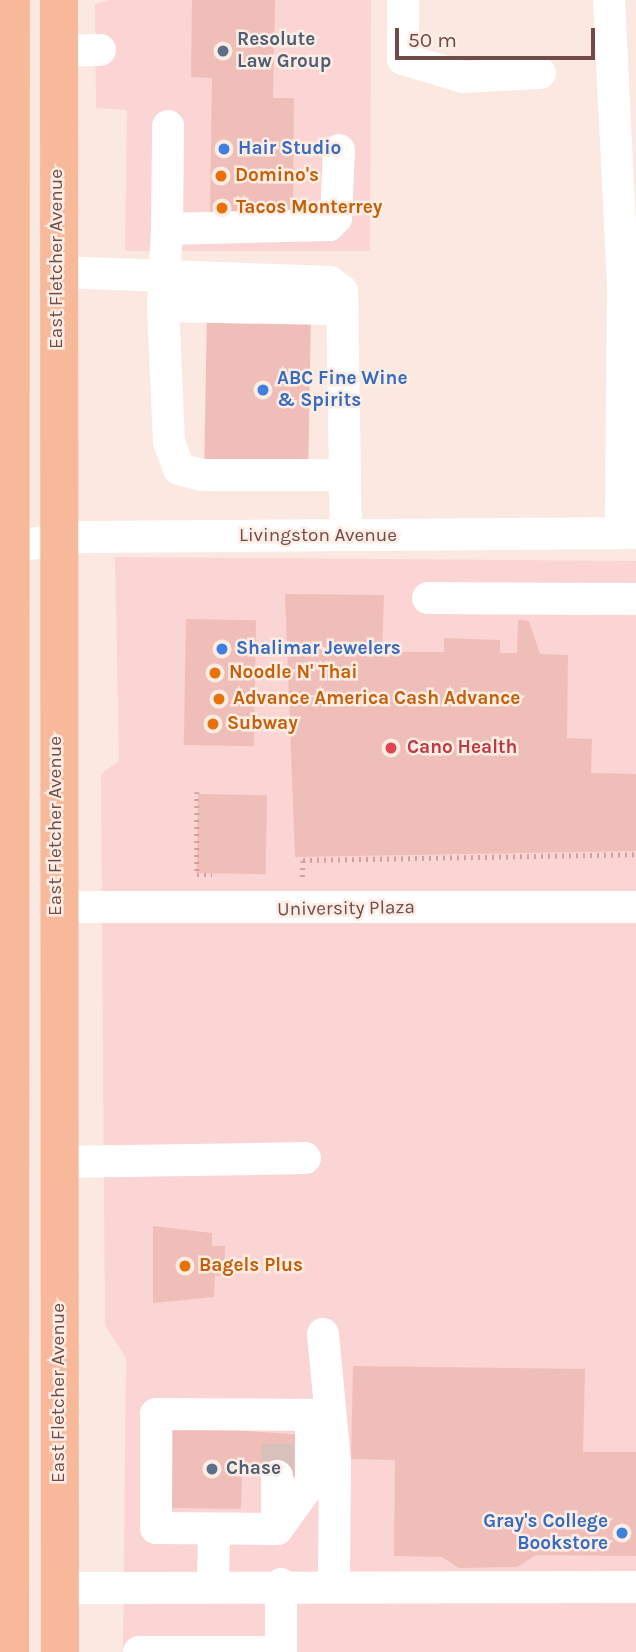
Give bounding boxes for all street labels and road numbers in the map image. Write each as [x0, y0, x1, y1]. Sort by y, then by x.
street label: East Fletcher Avenue [46, 169, 68, 349]
street label: Livingston Avenue [239, 525, 397, 547]
street label: East Fletcher Avenue [45, 736, 67, 916]
street label: University Plaza [277, 896, 415, 922]
street label: East Fletcher Avenue [48, 1303, 70, 1483]

